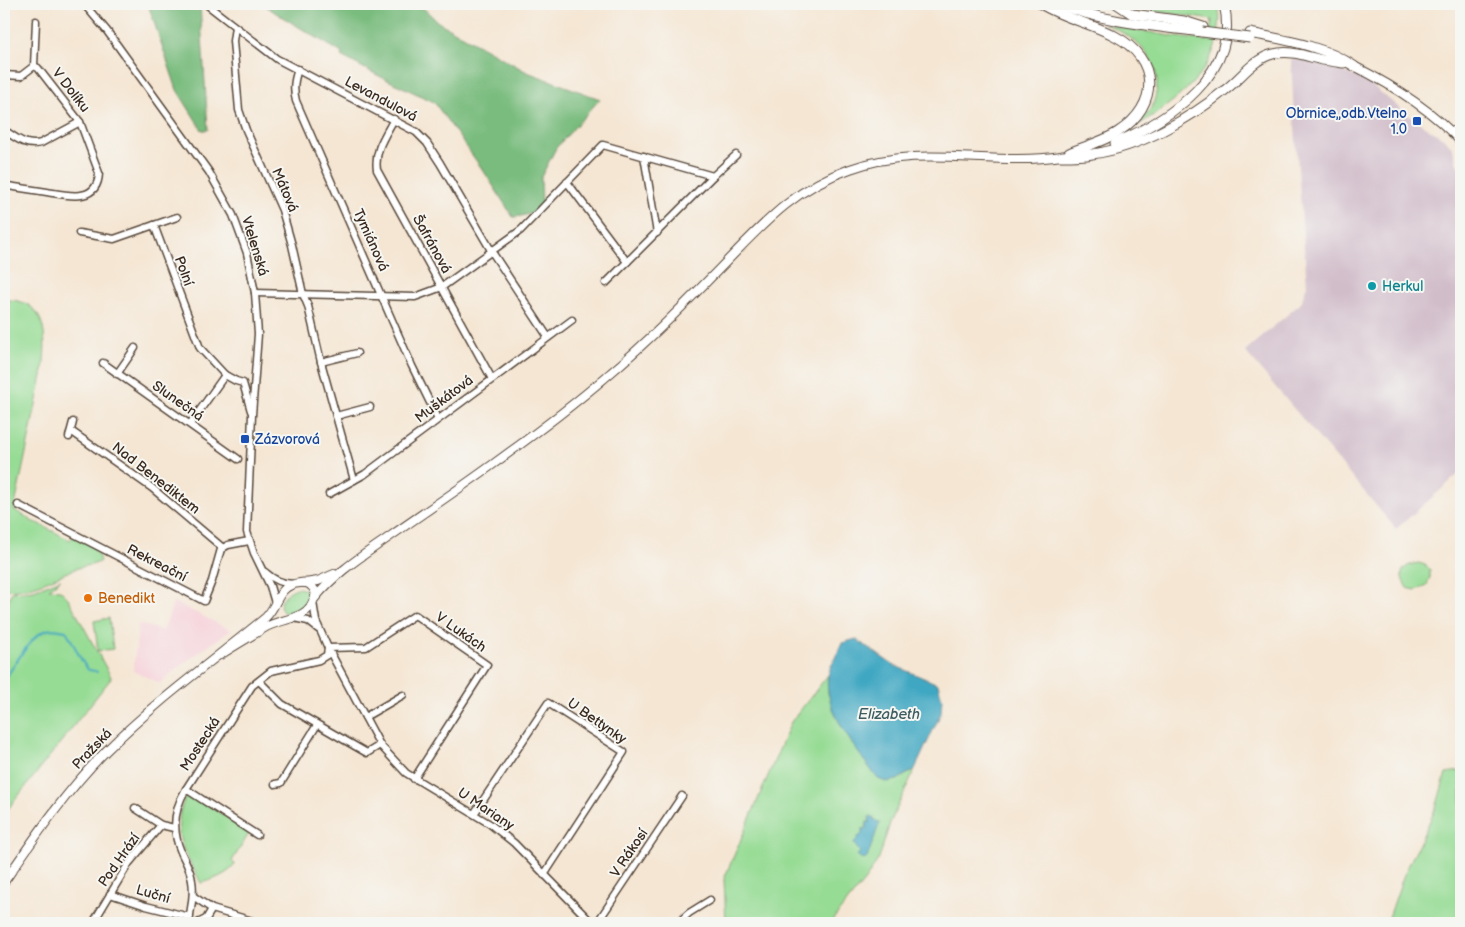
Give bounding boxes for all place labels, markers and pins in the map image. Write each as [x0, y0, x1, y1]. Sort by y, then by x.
place label: Obrnice,,odb.Vtelno 1.0 [1286, 105, 1407, 138]
marker: Obrnice,,odb.Vtelno 1.0 [1411, 115, 1423, 127]
place label: Herkul [1382, 278, 1423, 295]
marker: Herkul [1366, 280, 1378, 292]
place label: Zázvorová [254, 431, 320, 448]
marker: Zázvorová [239, 433, 251, 445]
place label: Benedikt [98, 590, 156, 607]
marker: Benedikt [82, 592, 94, 604]

